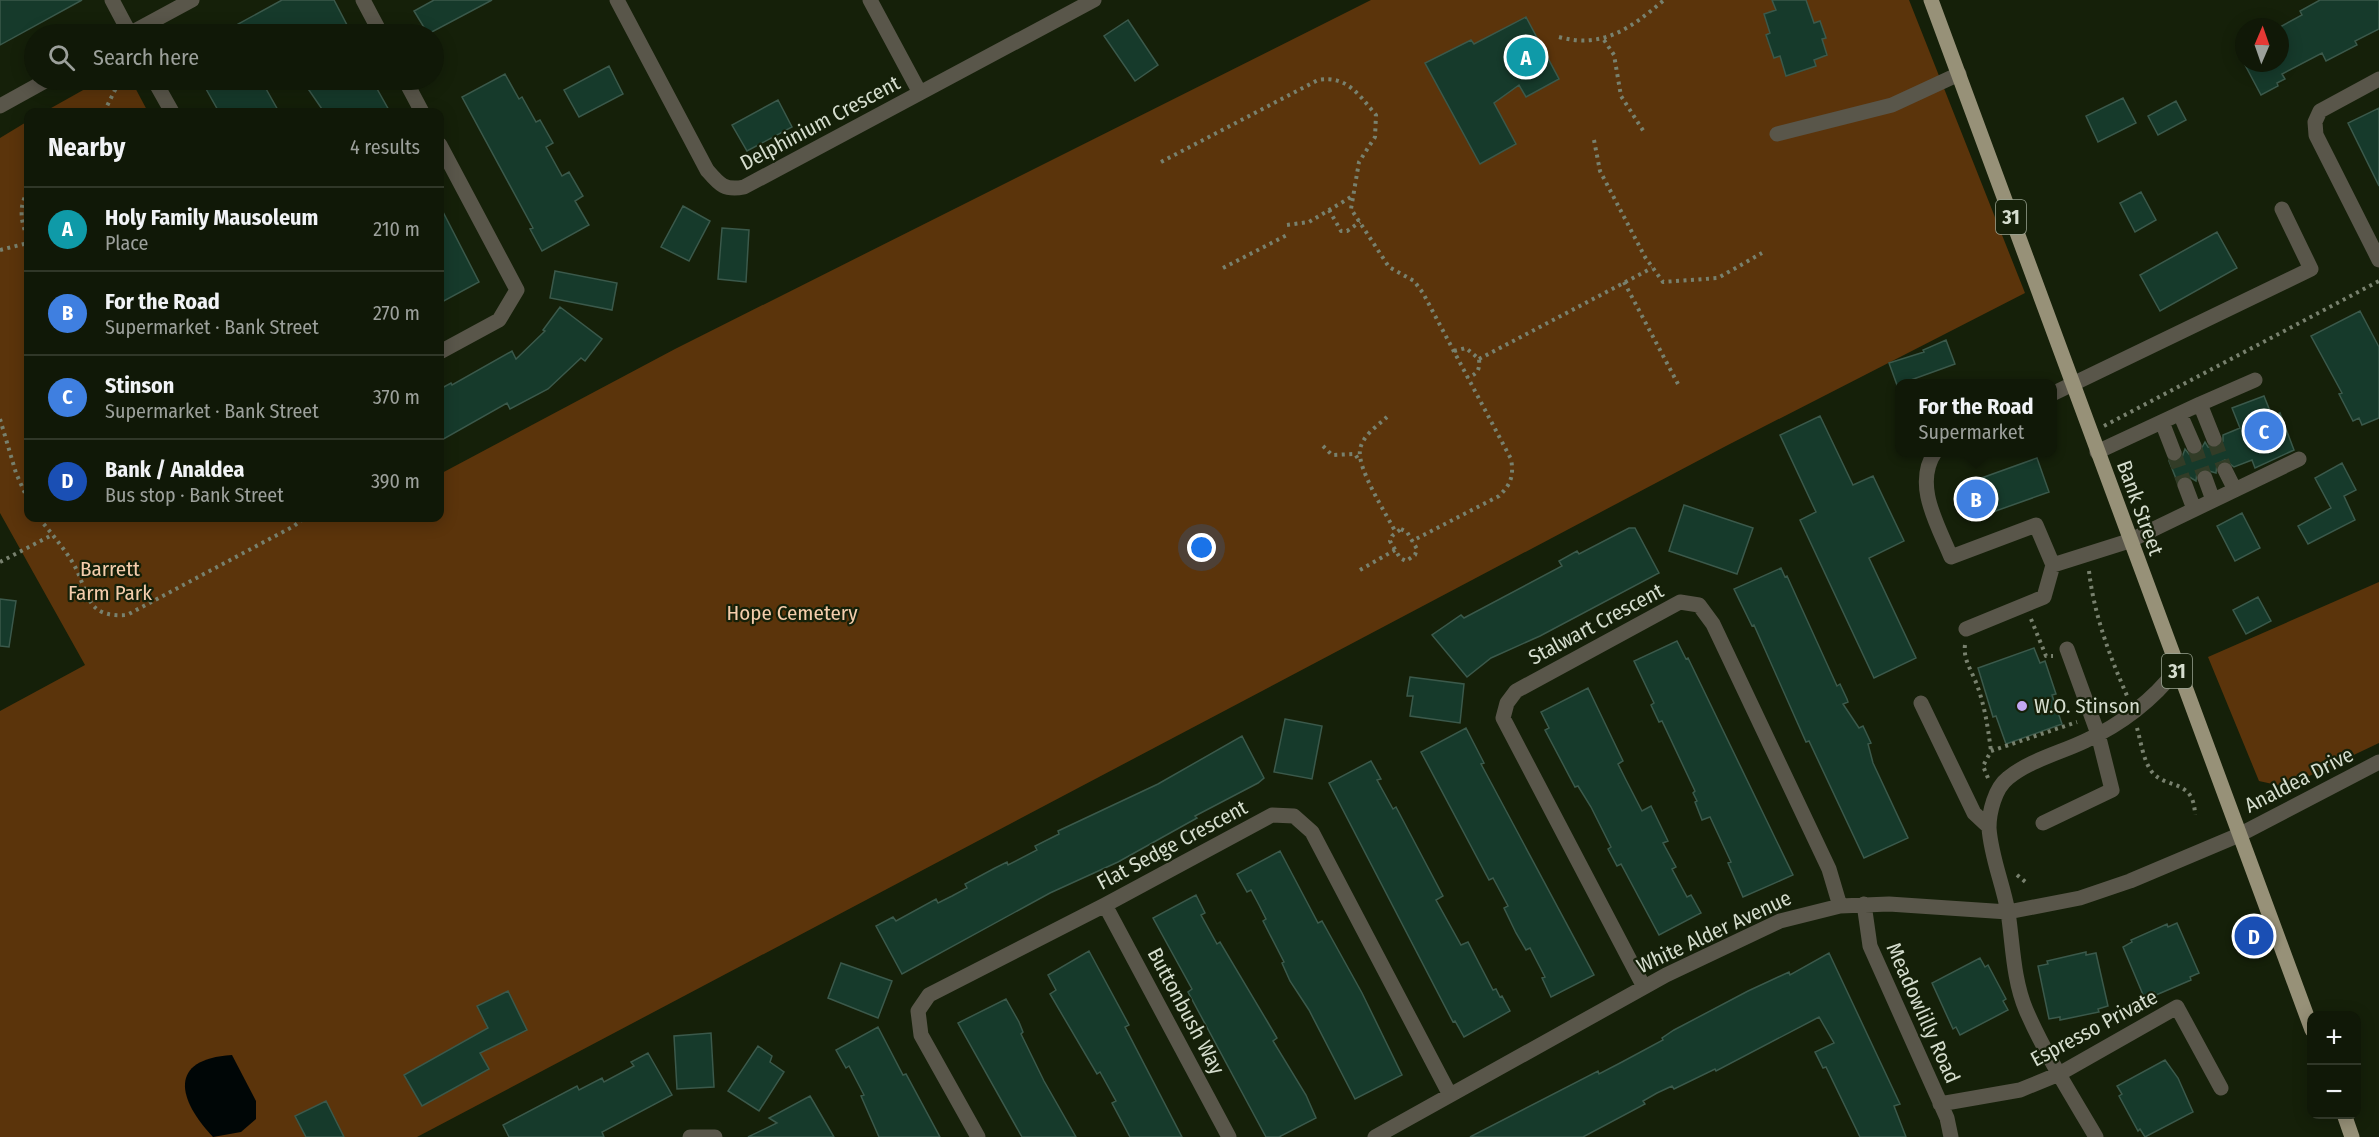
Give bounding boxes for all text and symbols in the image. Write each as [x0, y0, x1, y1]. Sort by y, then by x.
north arrow [2235, 18, 2289, 72]
search box [24, 24, 444, 90]
pin: A [1506, 34, 1546, 80]
icon: search [45, 41, 78, 74]
text: Search here [93, 44, 199, 71]
street label: Delphinium Crescent [736, 70, 905, 176]
text: Nearby [48, 132, 125, 163]
text: 4 results [350, 135, 420, 159]
road number: 31 [1996, 200, 2026, 234]
text: Holy Family Mausoleum [105, 204, 318, 231]
text: A [62, 217, 73, 241]
text: 210 m [373, 217, 420, 241]
text: Place [105, 231, 148, 255]
text: For the Road [105, 288, 220, 315]
text: B [62, 301, 73, 325]
text: 270 m [373, 301, 420, 325]
text: Supermarket · Bank Street [105, 315, 319, 339]
text: Stinson [105, 372, 174, 399]
popup [1895, 379, 2057, 457]
text: C [62, 385, 73, 409]
text: 370 m [373, 385, 420, 409]
text: For the Road [1919, 393, 2033, 420]
text: Supermarket · Bank Street [105, 399, 319, 423]
pin: C [2244, 408, 2284, 454]
text: Supermarket [1919, 420, 2024, 444]
text: Bank / Analdea [105, 456, 244, 483]
street label: Bank Street [2111, 457, 2169, 559]
text: D [62, 469, 73, 493]
text: 390 m [371, 469, 420, 493]
pin: B [1956, 476, 1996, 522]
text: Bus stop · Bank Street [105, 483, 284, 507]
your location [1187, 533, 1216, 562]
park label: Barrett Farm Park [68, 556, 152, 606]
street label: Stalwart Crescent [1524, 577, 1668, 670]
park label: Hope Cemetery [726, 600, 858, 626]
road number: 31 [2162, 654, 2192, 688]
place label: W.O. Stinson [2034, 693, 2140, 719]
marker: W.O. Stinson [2015, 699, 2029, 713]
street label: Analdea Drive [2240, 741, 2358, 819]
street label: Flat Sedge Crescent [1092, 794, 1252, 896]
street label: White Alder Avenue [1633, 885, 1795, 979]
pin: D [2234, 914, 2274, 958]
street label: Meadowlilly Road [1880, 939, 1966, 1087]
street label: Buttonbush Way [1142, 943, 1231, 1079]
street label: Espresso Private [2026, 984, 2162, 1072]
map controls [2307, 1011, 2361, 1119]
button: + [2307, 1011, 2361, 1065]
button: − [2307, 1065, 2361, 1119]

